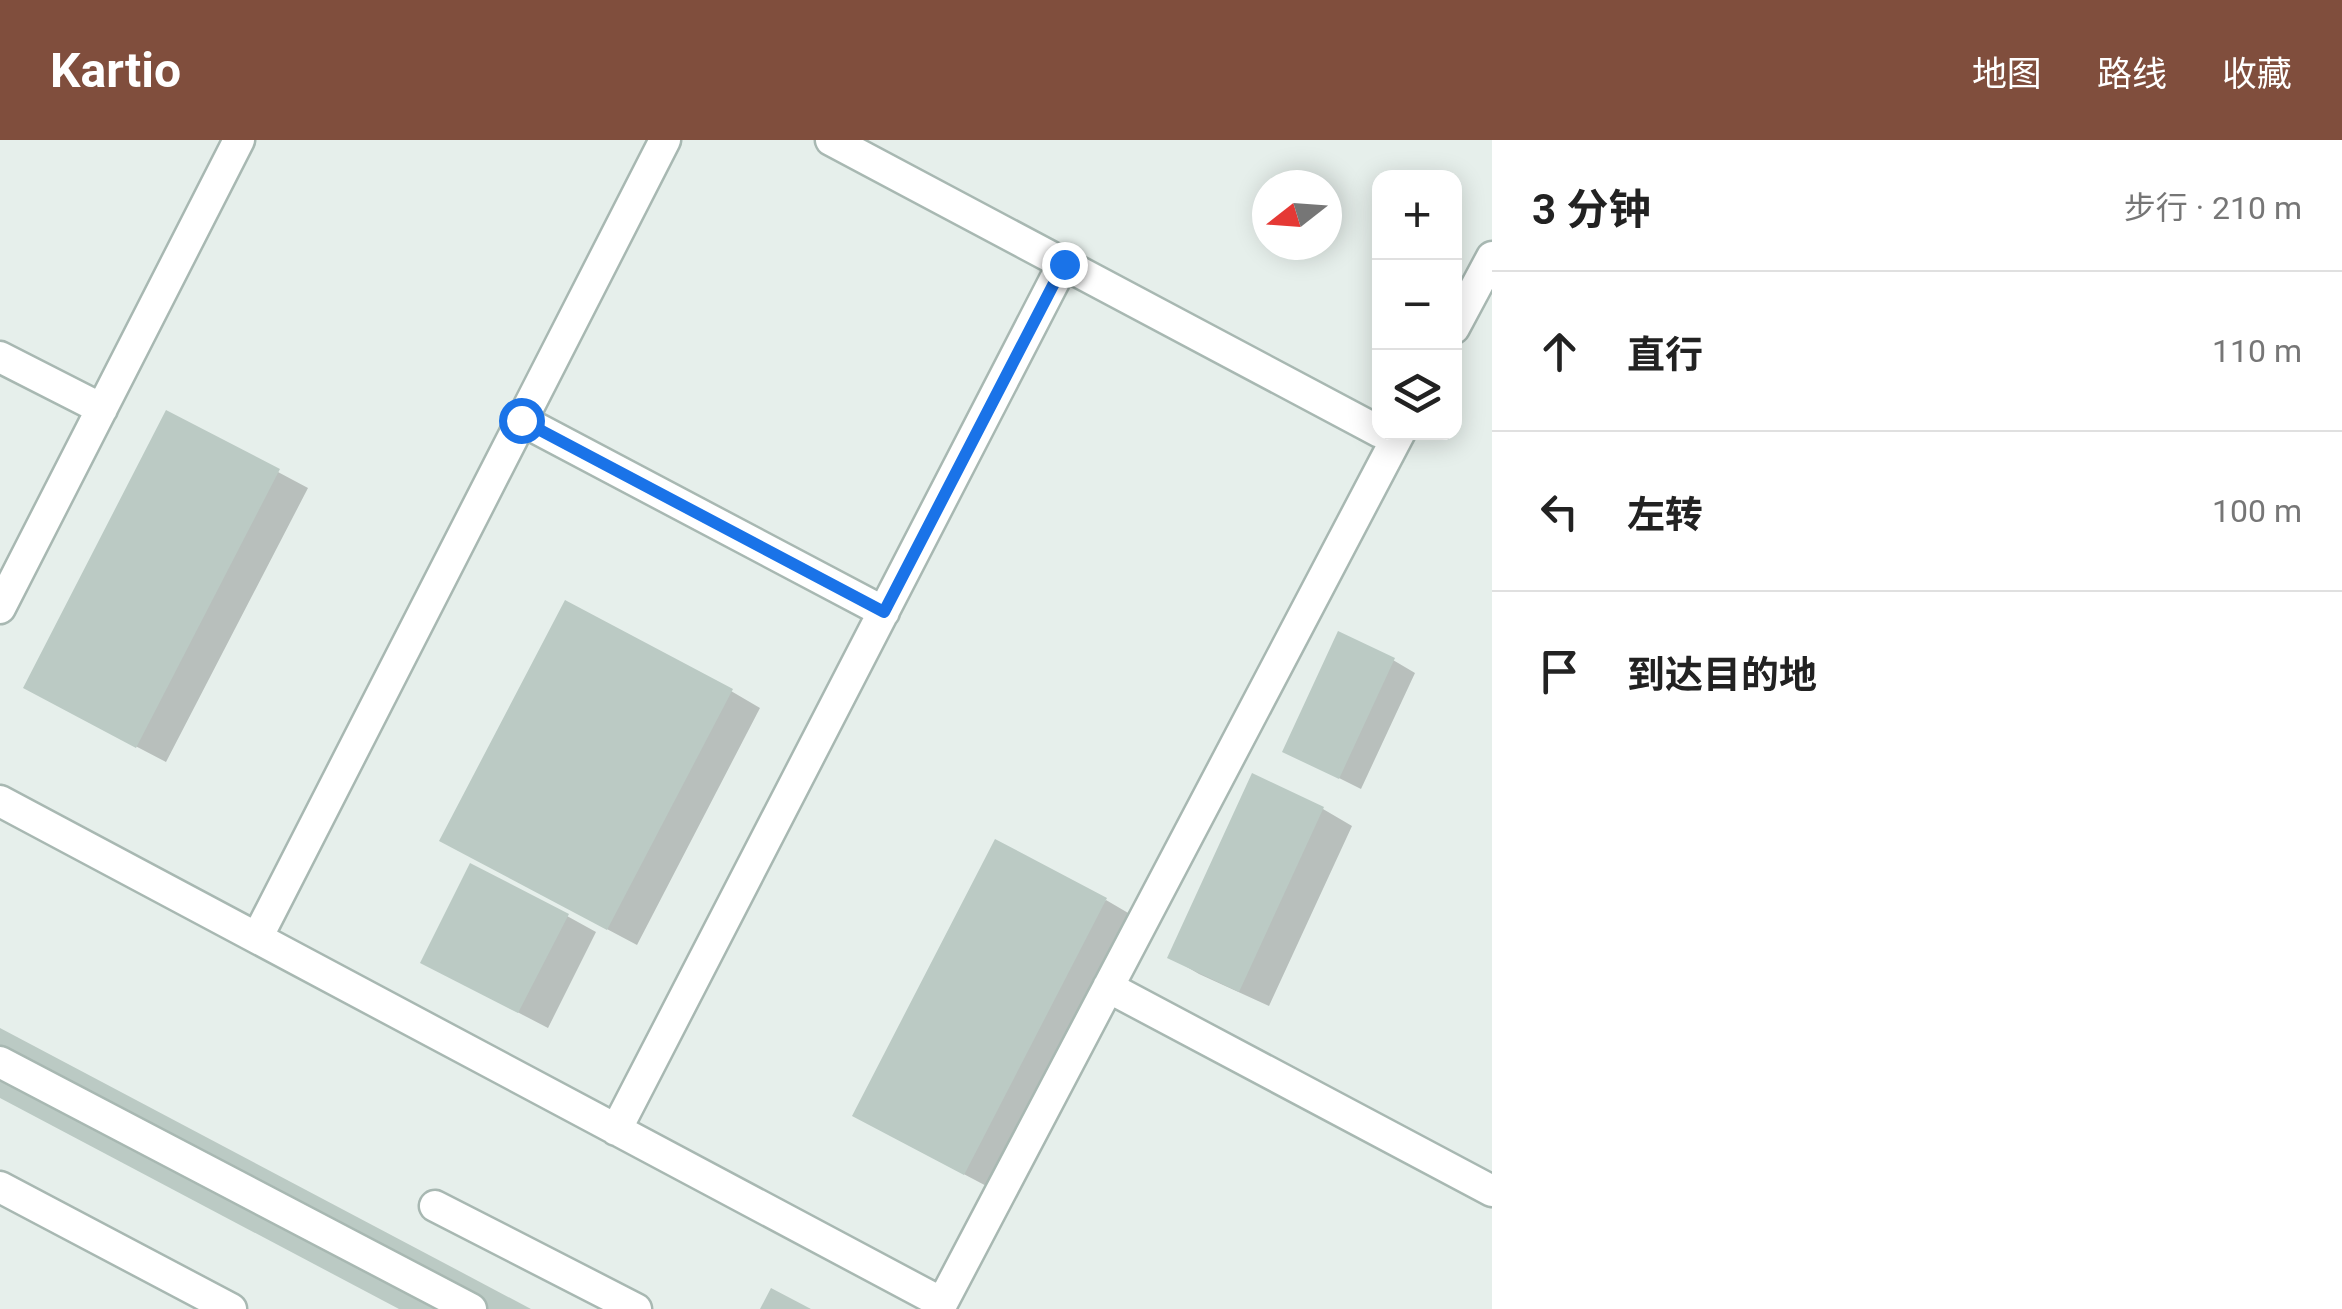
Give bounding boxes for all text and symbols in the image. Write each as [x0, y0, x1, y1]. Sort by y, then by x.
text: Kartio [50, 42, 181, 99]
text: 地图 [1972, 54, 2042, 95]
text: 路线 [2097, 54, 2167, 95]
text: 收藏 [2222, 54, 2292, 95]
north arrow [1252, 170, 1342, 260]
map controls [1372, 170, 1462, 440]
button: + [1372, 170, 1462, 260]
text: 3 分钟 [1532, 185, 1651, 234]
text: 步行 · 210 m [2124, 189, 2302, 227]
route end [1042, 242, 1088, 288]
button: − [1372, 260, 1462, 350]
icon: ahead [1532, 324, 1587, 379]
text: 110 m [2212, 332, 2302, 370]
text: 直行 [1627, 333, 1703, 377]
button: layers [1372, 350, 1462, 440]
route start [499, 398, 545, 444]
icon: left [1532, 484, 1587, 539]
text: 100 m [2212, 492, 2302, 530]
text: 左转 [1627, 493, 1703, 537]
icon: arrive [1532, 644, 1587, 699]
text: 到达目的地 [1627, 653, 1817, 697]

